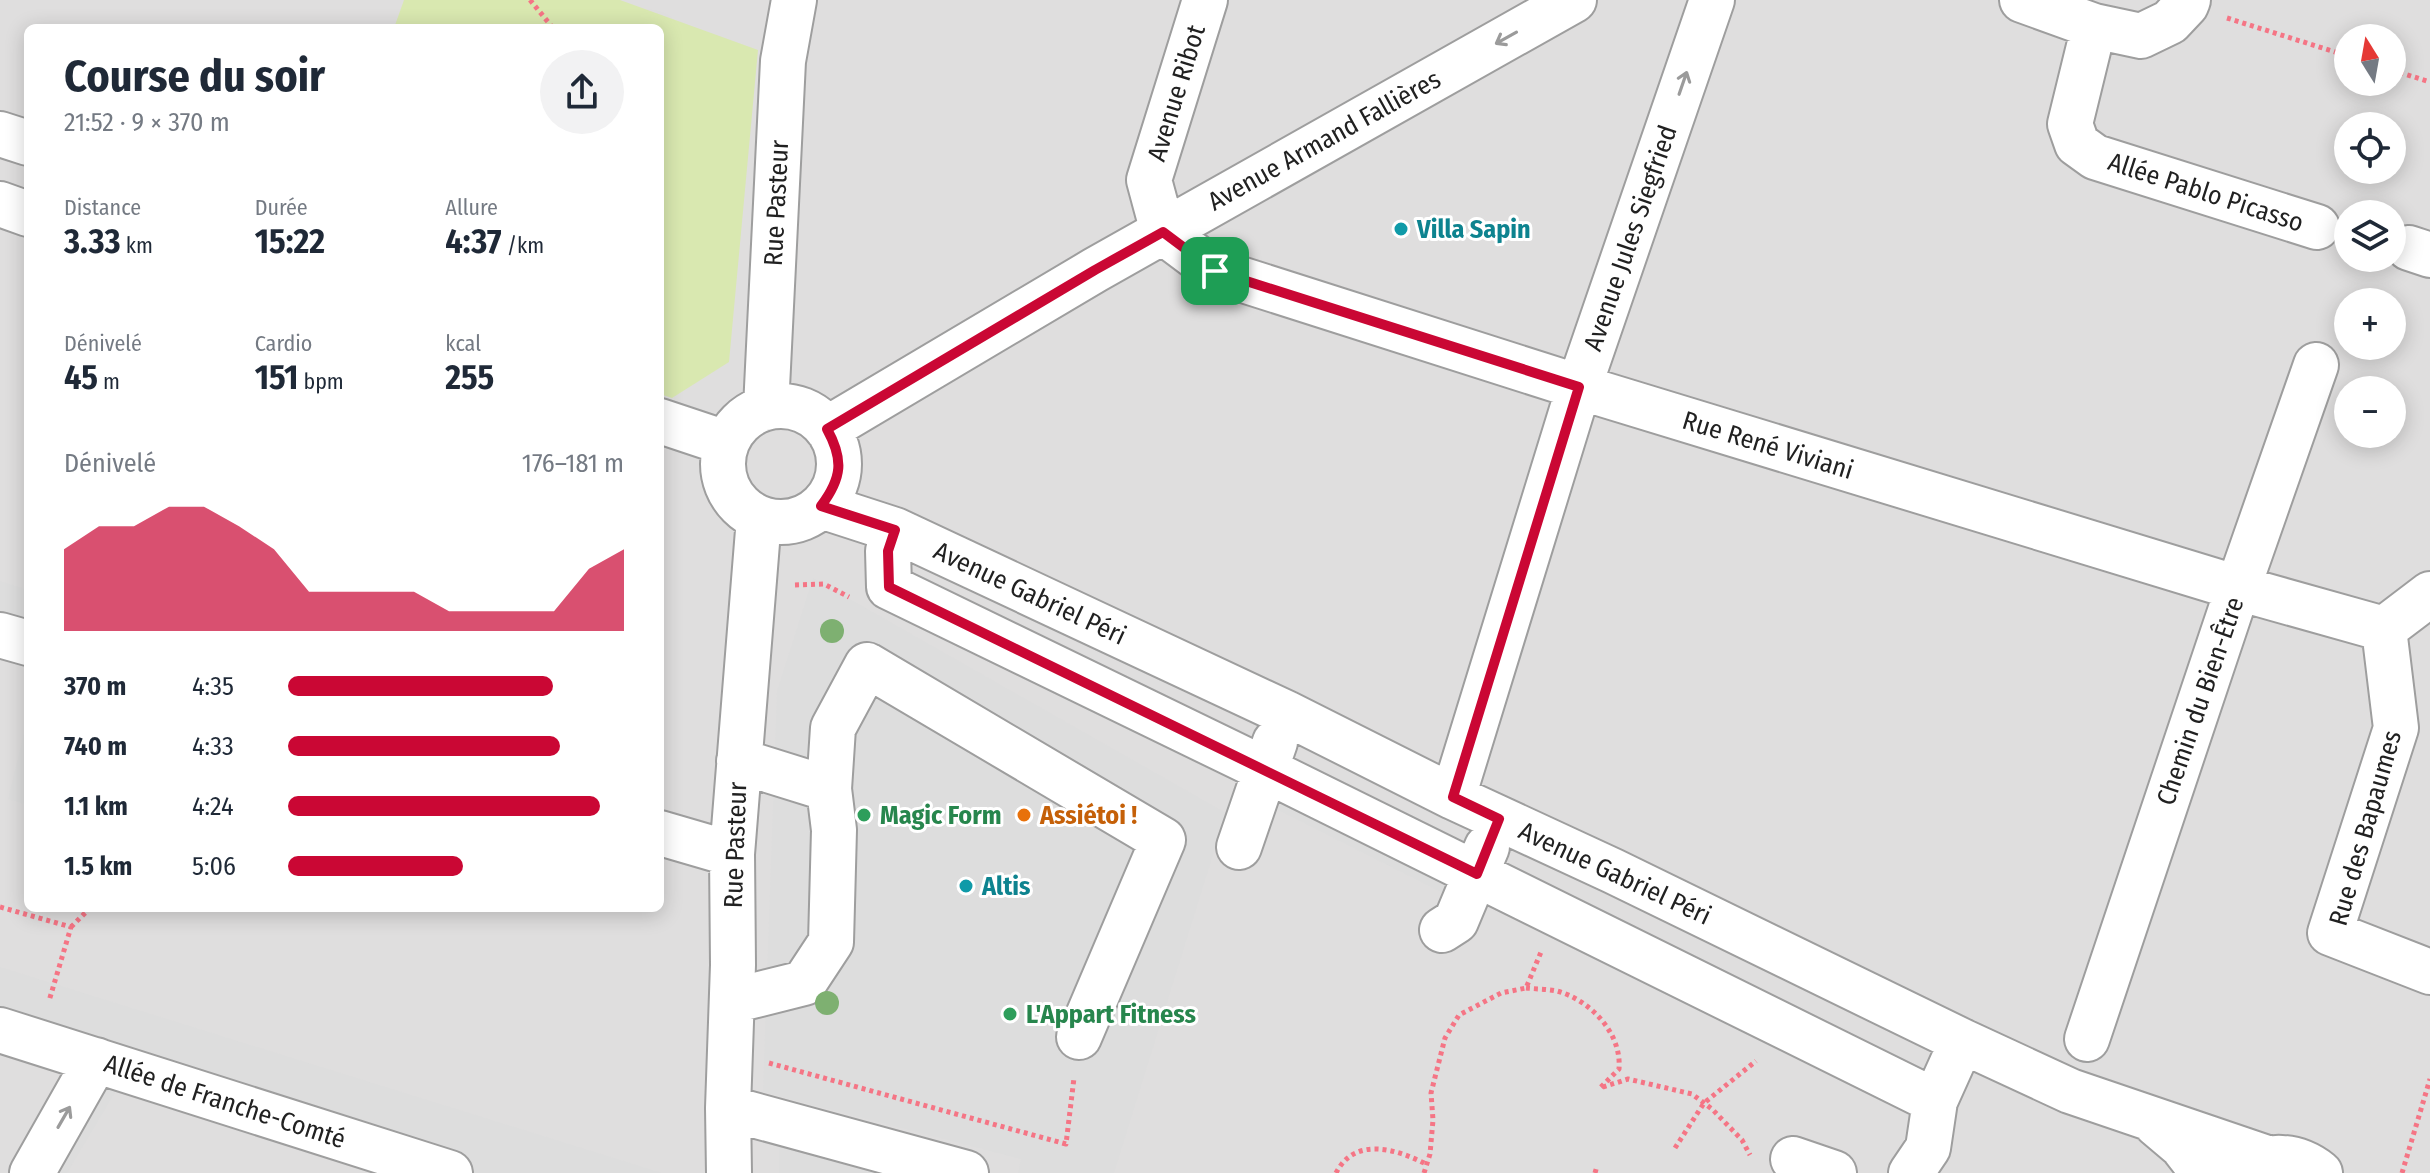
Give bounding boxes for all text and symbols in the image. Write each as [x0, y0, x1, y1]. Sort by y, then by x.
street label: Avenue Ribot [1141, 21, 1212, 165]
north arrow [2334, 24, 2406, 96]
map controls [2334, 24, 2406, 448]
one-way arrow [1495, 31, 1519, 46]
text: Course du soir [64, 50, 325, 103]
button: share [540, 50, 624, 134]
street label: Avenue Armand Fallières [1203, 64, 1446, 217]
one-way arrow [1677, 71, 1692, 96]
text: 21:52 · 9 × 370 m [64, 107, 230, 138]
button: locate [2334, 112, 2406, 184]
street label: Avenue Jules Siegfried [1577, 121, 1684, 355]
street label: Rue Pasteur [758, 139, 795, 267]
street label: Allée Pablo Picasso [2104, 146, 2307, 239]
text: Distance [64, 194, 141, 221]
text: Durée [255, 194, 308, 221]
text: Allure [445, 194, 498, 221]
button: layers [2334, 200, 2406, 272]
place label: Villa Sapin [1416, 214, 1531, 245]
marker: Villa Sapin [1392, 220, 1410, 238]
text: 3.33 [64, 221, 121, 262]
text: 15:22 [255, 221, 325, 262]
text: 4:37 [445, 221, 502, 262]
text: km [121, 232, 153, 259]
text: /km [502, 232, 544, 259]
pin [1181, 237, 1249, 305]
icon: arrive [1193, 249, 1237, 293]
button: + [2334, 288, 2406, 360]
text: Dénivelé [64, 330, 142, 357]
text: Cardio [255, 330, 312, 357]
text: kcal [445, 330, 481, 357]
text: 45 [64, 357, 98, 398]
text: 151 [255, 357, 298, 398]
text: 255 [445, 357, 494, 398]
text: m [98, 368, 120, 395]
text: bpm [298, 368, 344, 395]
button: − [2334, 376, 2406, 448]
street label: Rue René Viviani [1679, 405, 1857, 486]
text: Dénivelé [64, 448, 156, 479]
text: 176–181 m [522, 448, 624, 479]
street label: Avenue Gabriel Péri [929, 535, 1131, 652]
street label: Chemin du Bien-Être [2150, 593, 2251, 809]
text: 370 m [64, 671, 126, 702]
text: 4:35 [192, 671, 234, 702]
street label: Rue des Bapaumes [2323, 727, 2408, 929]
text: 740 m [64, 731, 127, 762]
text: 4:33 [192, 731, 234, 762]
street label: Rue Pasteur [718, 781, 753, 909]
text: 1.1 km [64, 791, 128, 822]
text: 4:24 [192, 791, 234, 822]
place label: Magic Form [880, 800, 1002, 831]
place label: Assiétoi ! [1039, 800, 1137, 831]
marker: Magic Form [855, 806, 873, 824]
marker: Assiétoi ! [1015, 806, 1033, 824]
street label: Avenue Gabriel Péri [1514, 815, 1716, 932]
text: 1.5 km [64, 851, 132, 882]
text: 5:06 [192, 851, 236, 882]
place label: Altis [981, 871, 1031, 902]
marker: Altis [957, 877, 975, 895]
place label: L'Appart Fitness [1026, 999, 1196, 1030]
marker: L'Appart Fitness [1001, 1005, 1019, 1023]
street label: Allée de Franche-Comté [100, 1048, 349, 1155]
one-way arrow [56, 1106, 72, 1129]

